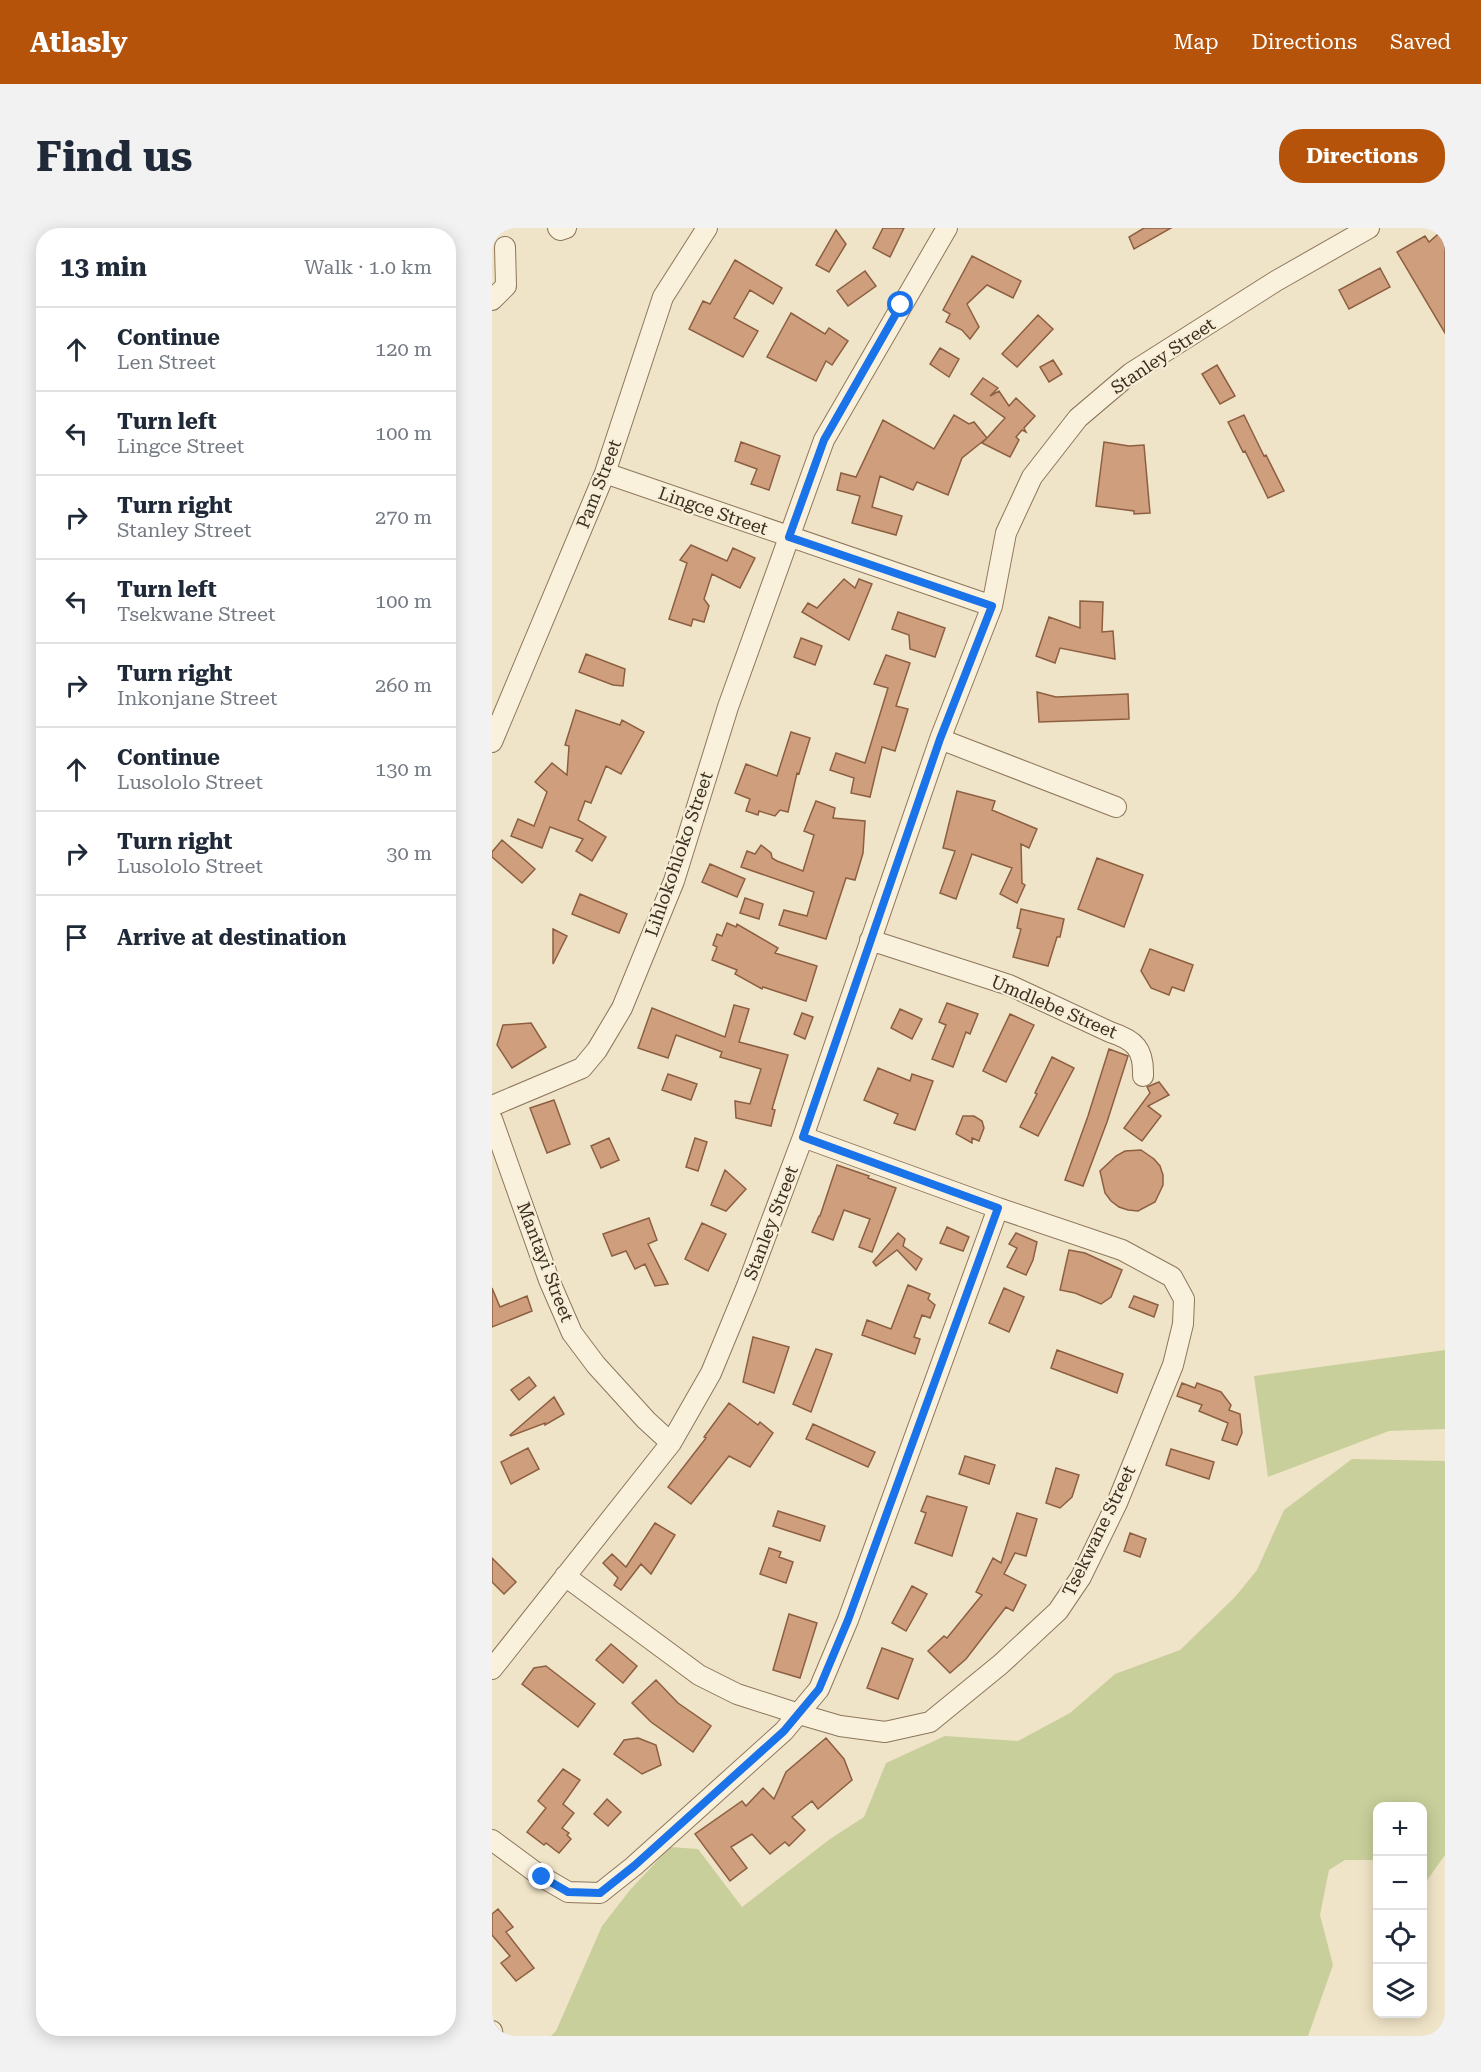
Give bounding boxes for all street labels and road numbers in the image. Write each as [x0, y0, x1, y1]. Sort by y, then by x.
street label: Stanley Street [1107, 313, 1219, 398]
street label: Pam Street [572, 436, 625, 531]
street label: Lingce Street [656, 482, 771, 539]
street label: Lihlokohloko Street [640, 768, 717, 939]
street label: Umdlebe Street [988, 971, 1121, 1043]
street label: Stanley Street [739, 1162, 802, 1283]
street label: Mantayi Street [513, 1199, 578, 1325]
street label: Tsekwane Street [1058, 1462, 1139, 1600]

